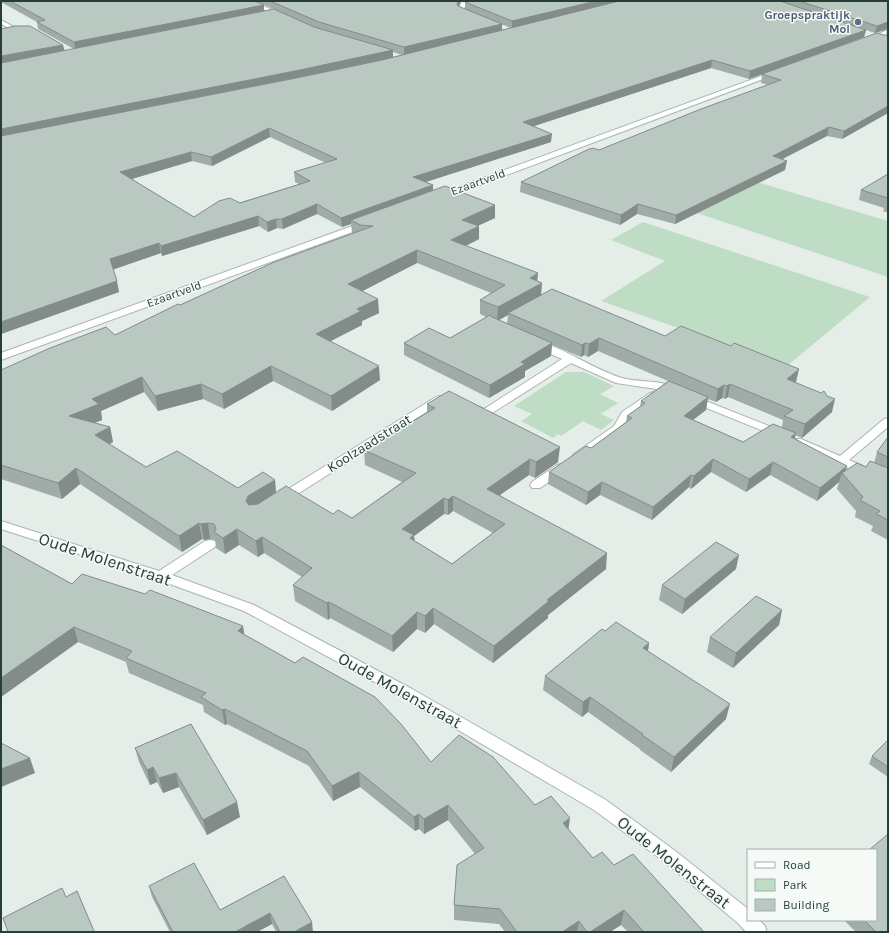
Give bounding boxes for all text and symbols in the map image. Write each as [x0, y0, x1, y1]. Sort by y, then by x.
place label: Groepspraktijk Mol [764, 8, 850, 36]
marker: Groepspraktijk Mol [853, 17, 863, 27]
street label: Ezaartveld [449, 166, 507, 198]
street label: Ezaartveld [145, 278, 203, 310]
street label: Koolzaadstraat [324, 411, 415, 476]
street label: Oude Molenstraat [36, 528, 174, 590]
street label: Oude Molenstraat [335, 648, 465, 732]
street label: Oude Molenstraat [613, 812, 735, 912]
legend [747, 849, 877, 921]
text: Road [783, 858, 811, 872]
text: Park [783, 878, 808, 892]
text: Building [783, 898, 830, 912]

